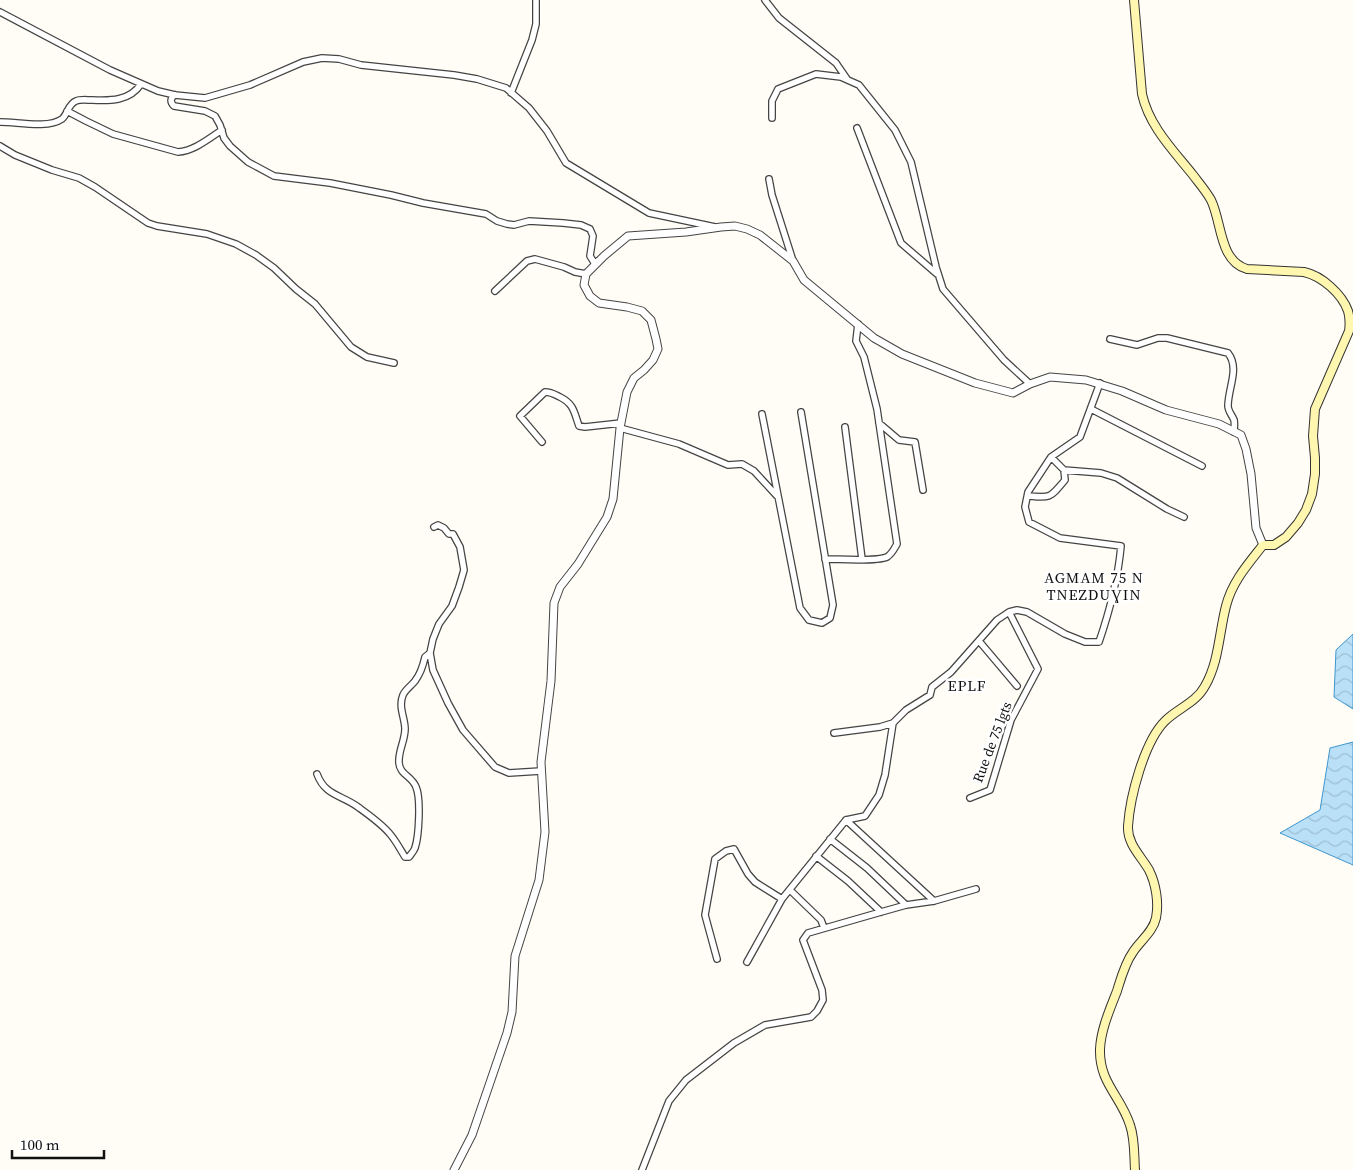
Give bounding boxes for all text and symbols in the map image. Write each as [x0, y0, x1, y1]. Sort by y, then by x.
district label: AGMAM 75 N TNEZDUƔIN [1044, 567, 1144, 605]
district label: EPLF [947, 675, 987, 696]
street label: Rue de 75 lgts [967, 699, 1017, 785]
scale bar [12, 1128, 105, 1160]
text: 100 m [20, 1134, 60, 1155]

